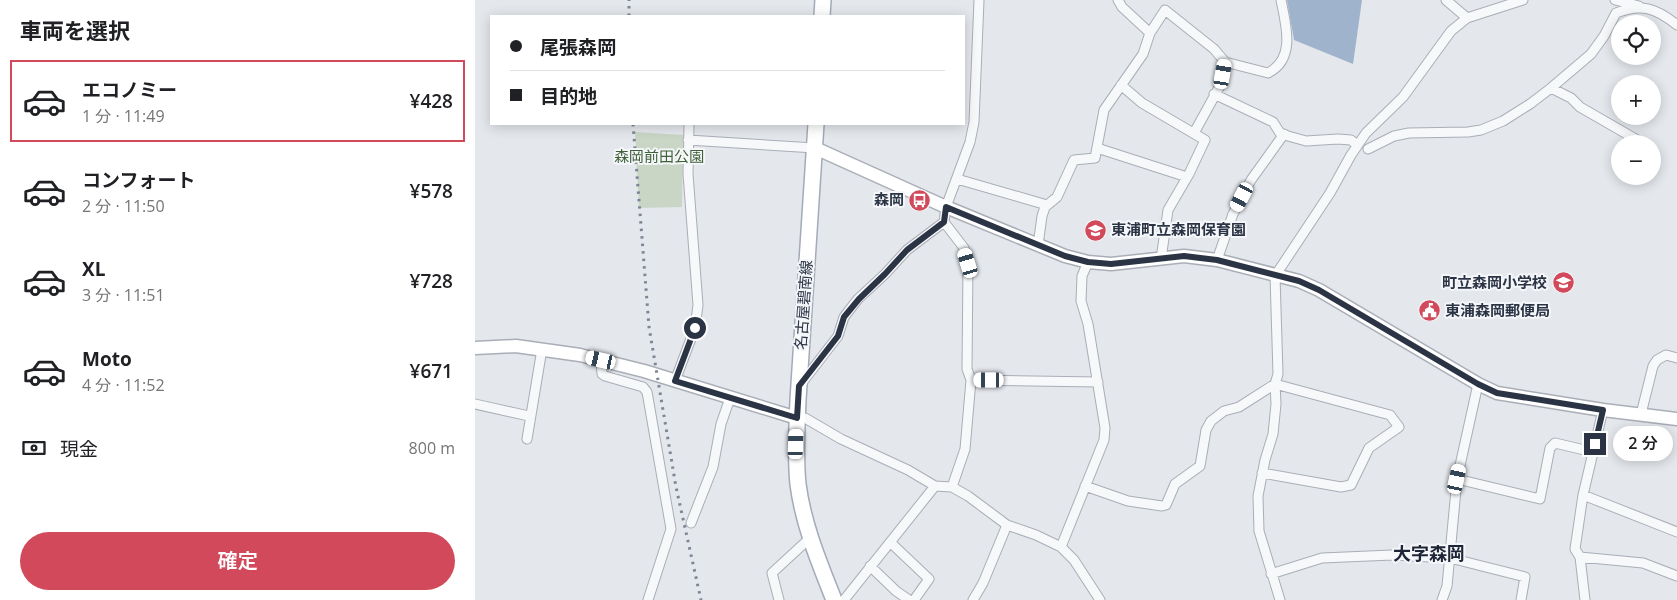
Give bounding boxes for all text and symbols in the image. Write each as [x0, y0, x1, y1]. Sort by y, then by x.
text: 車両を選択 [20, 15, 130, 45]
map controls [1611, 15, 1661, 185]
button: locate [1611, 15, 1661, 65]
text: 尾張森岡 [540, 34, 616, 60]
car [1213, 58, 1232, 90]
button: + [1611, 75, 1661, 125]
text: エコノミー [82, 77, 177, 103]
icon: car [22, 79, 67, 124]
text: 目的地 [540, 83, 597, 109]
text: ¥428 [410, 88, 453, 114]
text: 1 分 · 11:49 [82, 105, 165, 127]
button: − [1611, 135, 1661, 185]
park label: 森岡前田公園 [614, 146, 704, 166]
text: コンフォート [82, 167, 195, 193]
icon: car [22, 169, 67, 214]
text: ¥578 [410, 178, 453, 204]
car [1228, 180, 1255, 214]
bus stop icon: 森岡 [908, 188, 932, 212]
place label: 森岡 [874, 189, 904, 209]
text: 2 分 · 11:50 [82, 195, 165, 217]
school or university icon: 東浦町立森岡保育園 [1083, 218, 1107, 242]
place label: 東浦町立森岡保育園 [1111, 219, 1246, 239]
car [956, 246, 979, 280]
text: XL [82, 256, 105, 282]
icon: car [22, 259, 67, 304]
street label: 名古屋碧南線 [790, 259, 816, 351]
text: ¥728 [410, 268, 453, 294]
school or university icon: 町立森岡小学校 [1551, 271, 1575, 295]
place label: 町立森岡小学校 [1442, 272, 1547, 292]
text: 3 分 · 11:51 [82, 284, 165, 306]
public building icon: 東浦森岡郵便局 [1417, 299, 1441, 323]
place label: 東浦森岡郵便局 [1445, 300, 1550, 320]
route start [684, 317, 706, 339]
text: Moto [82, 346, 132, 372]
icon: car [22, 349, 67, 394]
car [584, 349, 617, 371]
text: ¥671 [410, 358, 453, 384]
car [974, 373, 1004, 388]
text: 4 分 · 11:52 [82, 374, 165, 396]
callout: 2 分 [1613, 426, 1673, 462]
car [787, 429, 804, 459]
text: 2 分 [1628, 432, 1658, 454]
route end [1584, 433, 1606, 455]
icon: cash [20, 434, 48, 462]
text: 現金 [60, 436, 98, 462]
text: 800 m [409, 437, 455, 459]
car [1446, 463, 1467, 495]
button: 確定 [20, 532, 455, 590]
district label: 大字森岡 [1393, 541, 1465, 565]

